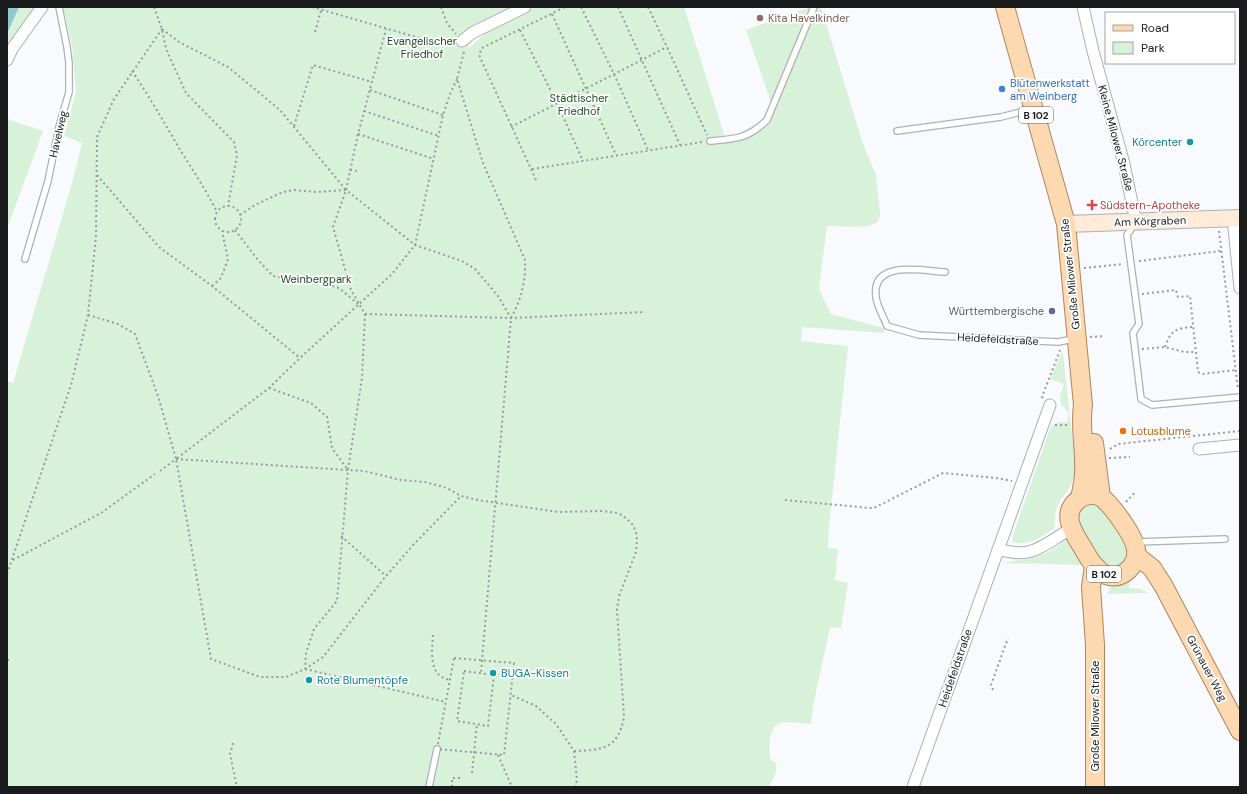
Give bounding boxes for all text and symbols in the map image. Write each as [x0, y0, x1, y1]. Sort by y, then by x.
place label: Kita Havelkinder [768, 11, 850, 25]
legend [1105, 12, 1235, 64]
marker: Kita Havelkinder [755, 13, 765, 23]
text: Road [1141, 20, 1169, 36]
park label: Evangelischer Friedhof [387, 34, 457, 61]
text: Park [1141, 40, 1165, 56]
place label: Blütenwerkstatt am Weinberg [1010, 76, 1090, 103]
street label: Kleine Milower Straße [1095, 83, 1137, 193]
marker: Blütenwerkstatt am Weinberg [997, 84, 1007, 94]
park label: Städtischer Friedhof [550, 91, 608, 118]
road number: B 102 [1019, 107, 1053, 123]
street label: Havelweg [46, 109, 70, 159]
place label: Körcenter [1132, 135, 1182, 149]
marker: Körcenter [1185, 137, 1195, 147]
place label: Südstern-Apotheke [1100, 198, 1200, 212]
marker: Südstern-Apotheke [1087, 200, 1097, 210]
street label: Am Körgraben [1114, 213, 1186, 229]
street label: Große Milower Straße [1057, 218, 1083, 330]
park label: Weinbergpark [281, 272, 352, 286]
place label: Württembergische [948, 304, 1044, 318]
marker: Württembergische [1047, 306, 1057, 316]
street label: Heidefeldstraße [957, 330, 1039, 348]
place label: Lotusblume [1131, 424, 1191, 438]
marker: Lotusblume [1118, 426, 1128, 436]
road number: B 102 [1087, 566, 1121, 582]
street label: Heidefeldstraße [935, 627, 975, 709]
street label: Grünauer Weg [1184, 632, 1230, 704]
street label: Große Milower Straße [1088, 660, 1102, 772]
place label: BUGA-Kissen [501, 666, 569, 680]
marker: BUGA-Kissen [488, 668, 498, 678]
place label: Rote Blumentöpfe [317, 673, 408, 687]
marker: Rote Blumentöpfe [304, 675, 314, 685]

